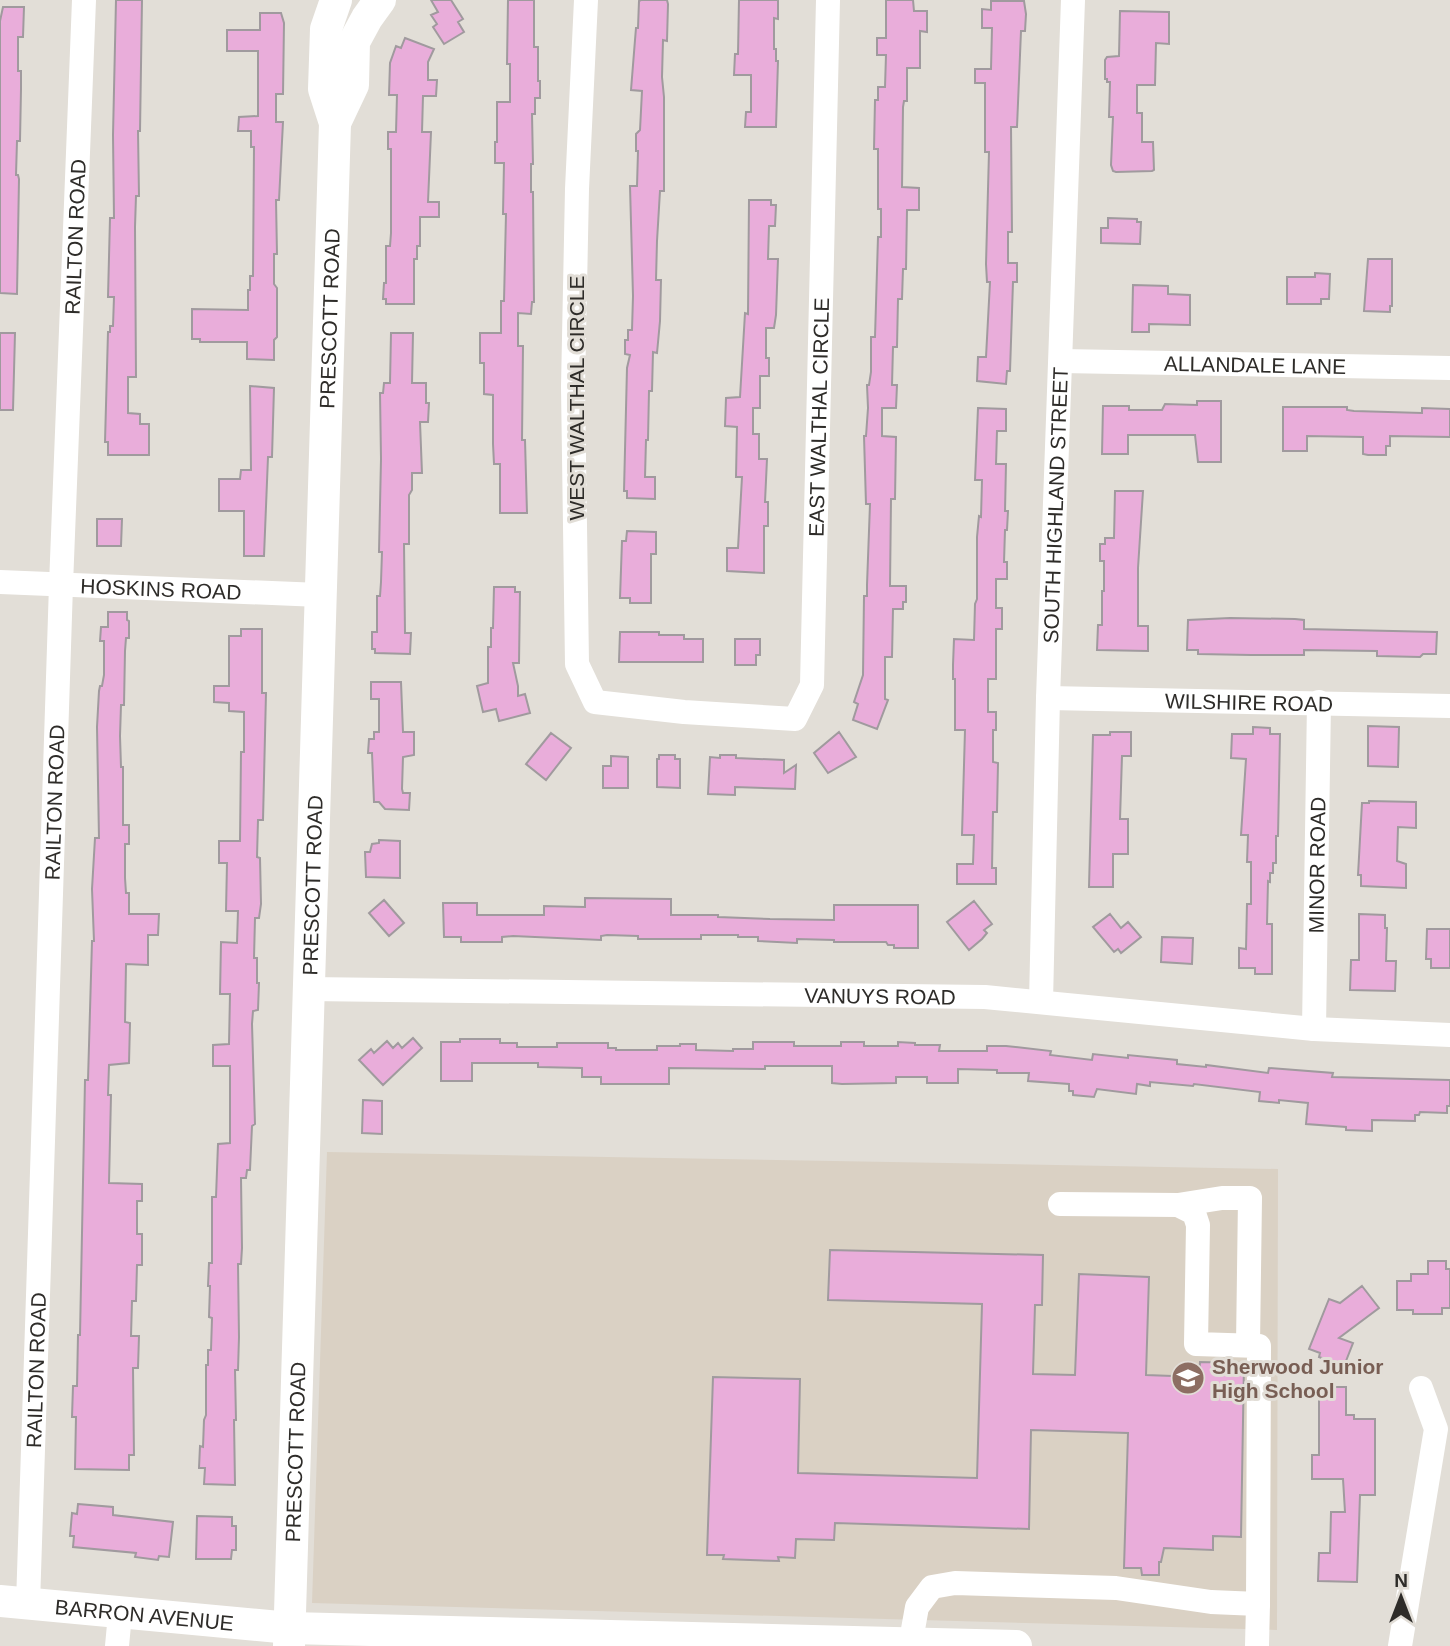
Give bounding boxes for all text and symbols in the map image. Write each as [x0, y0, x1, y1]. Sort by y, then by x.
street label: RAILTON ROAD [60, 159, 89, 315]
street label: PRESCOTT ROAD [315, 228, 343, 409]
street label: WEST WALTHAL CIRCLE [565, 275, 588, 521]
street label: EAST WALTHAL CIRCLE [804, 297, 833, 537]
street label: ALLANDALE LANE [1164, 351, 1346, 378]
street label: SOUTH HIGHLAND STREET [1038, 366, 1071, 644]
street label: HOSKINS ROAD [80, 574, 242, 603]
street label: WILSHIRE ROAD [1165, 689, 1333, 715]
street label: RAILTON ROAD [40, 724, 68, 881]
street label: PRESCOTT ROAD [298, 795, 326, 976]
street label: MINOR ROAD [1304, 797, 1329, 933]
street label: VANUYS ROAD [804, 983, 956, 1008]
street label: RAILTON ROAD [22, 1292, 50, 1448]
place label: Sherwood Junior High School [1212, 1355, 1384, 1402]
school or university icon: Sherwood Junior High School [1169, 1359, 1207, 1397]
street label: PRESCOTT ROAD [281, 1362, 309, 1543]
north arrow [1366, 1562, 1436, 1632]
text: N [1394, 1570, 1408, 1591]
street label: BARRON AVENUE [54, 1595, 235, 1634]

